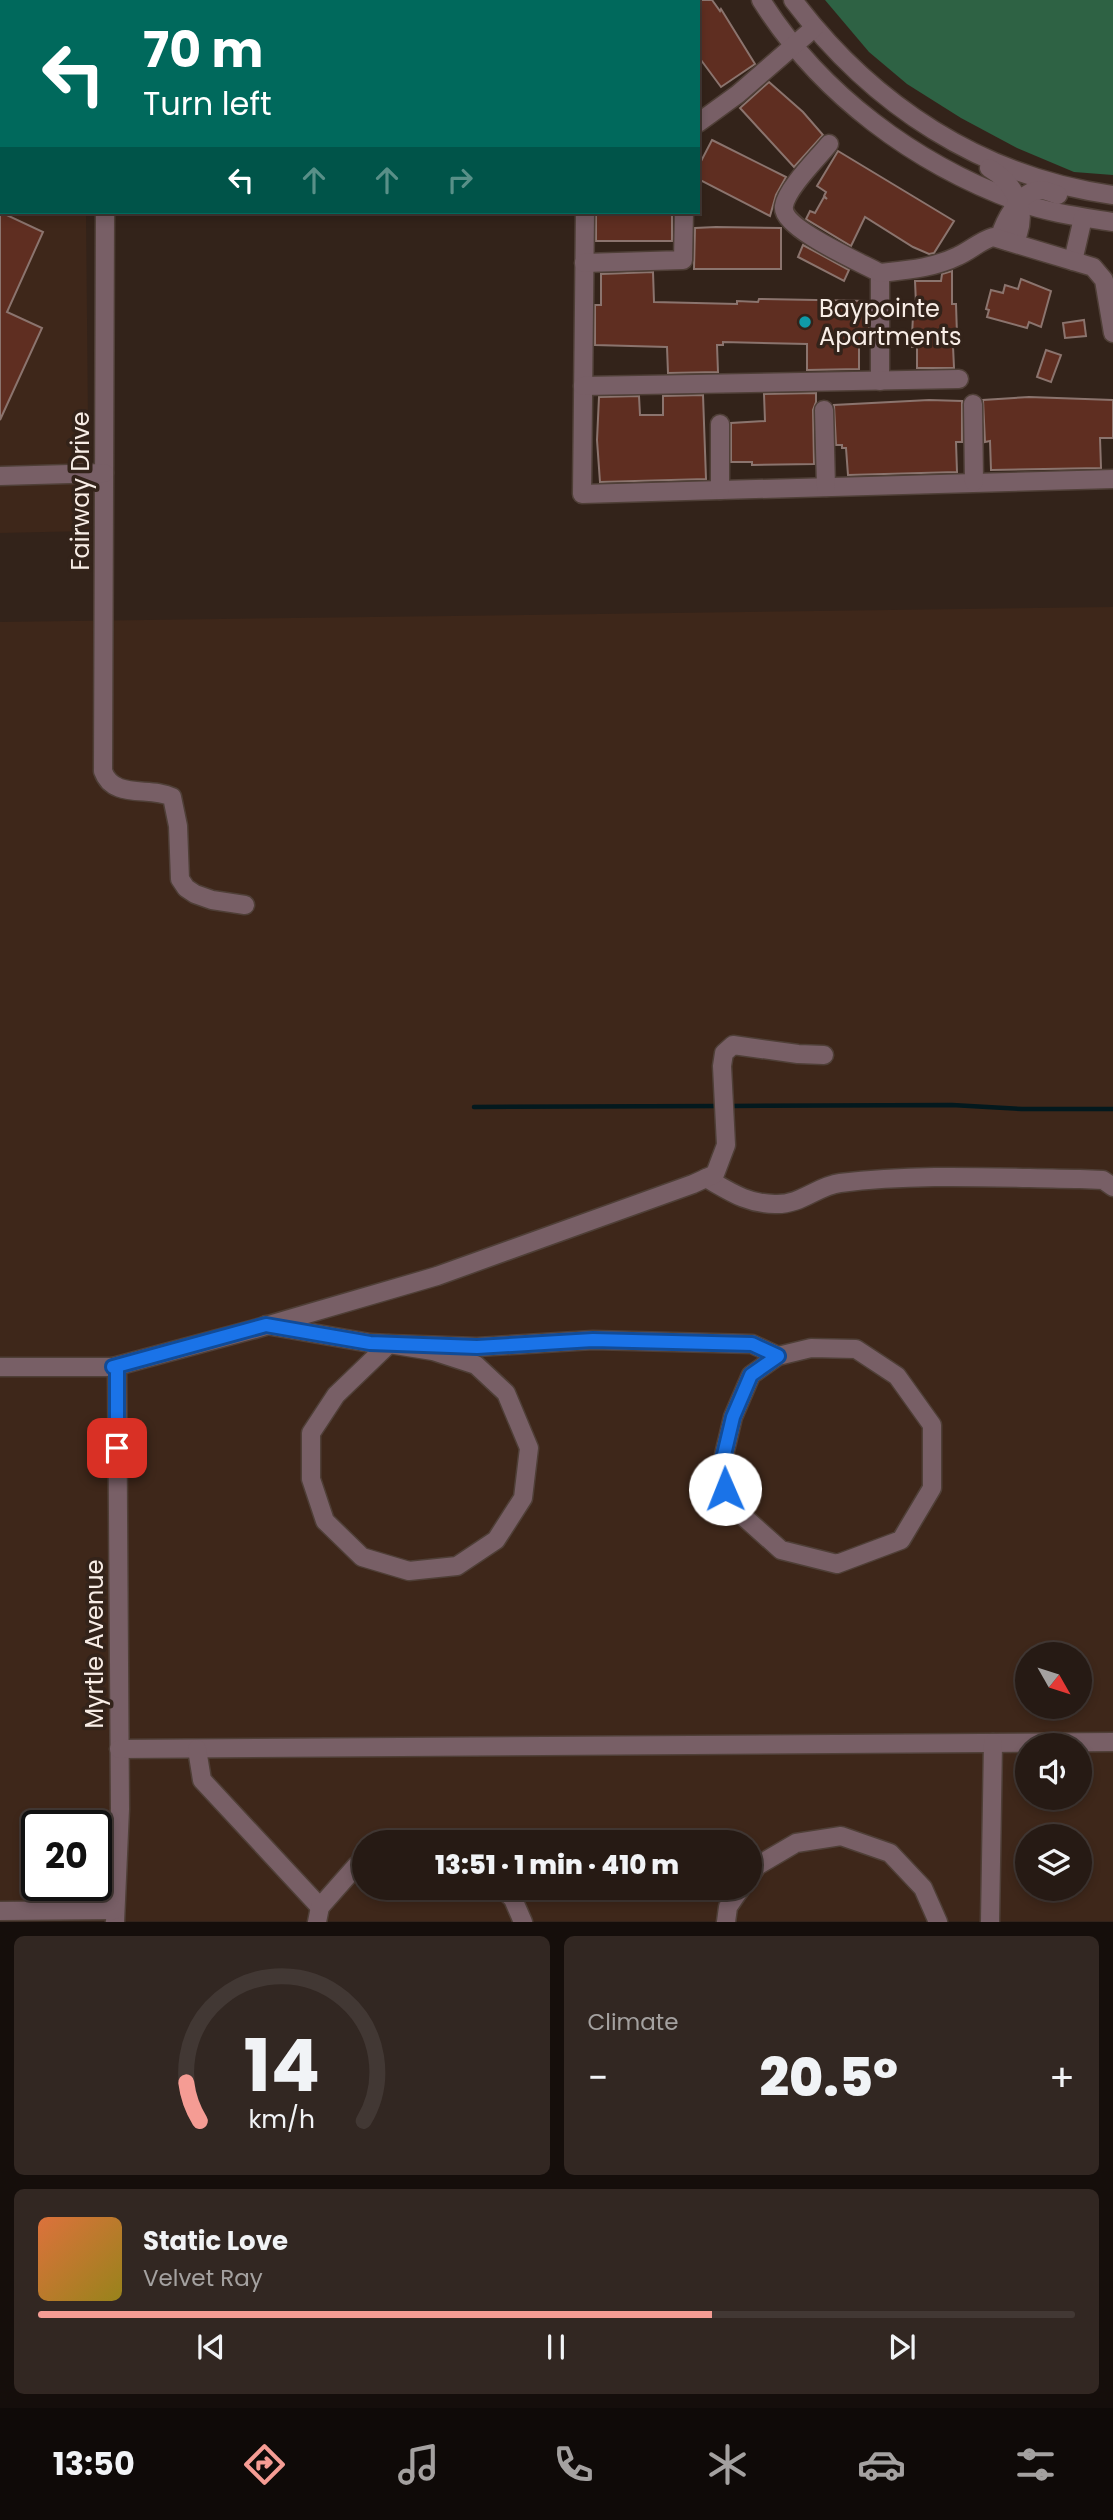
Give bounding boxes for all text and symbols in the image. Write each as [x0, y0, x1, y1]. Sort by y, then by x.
text: 70 m [143, 16, 263, 84]
icon: left [28, 28, 119, 119]
text: Turn left [143, 81, 272, 126]
icon: left [222, 161, 260, 199]
icon: ahead [295, 161, 333, 199]
icon: ahead [368, 161, 406, 199]
icon: right [441, 161, 479, 199]
place label: Baypointe Apartments [819, 292, 962, 353]
marker: Baypointe Apartments [797, 314, 813, 330]
street label: Fairway Drive [64, 411, 97, 571]
pin [87, 1418, 147, 1478]
icon: arrive [98, 1429, 136, 1467]
position arrow [688, 1452, 762, 1526]
street label: Myrtle Avenue [78, 1559, 111, 1729]
north arrow [1015, 1642, 1092, 1718]
map controls [1015, 1642, 1092, 1901]
button: sound [1015, 1733, 1092, 1810]
speed limit sign: 20 [21, 1810, 112, 1901]
button: layers [1015, 1824, 1092, 1901]
text: 13:51 · 1 min · 410 m [435, 1847, 679, 1883]
text: Climate [588, 2006, 678, 2038]
text: 14 [243, 2016, 320, 2117]
text: 20.5° [760, 2041, 898, 2114]
text: − [588, 2051, 608, 2104]
text: + [1049, 2051, 1075, 2104]
text: km/h [248, 2102, 315, 2137]
text: Static Love [143, 2223, 288, 2259]
text: Velvet Ray [143, 2262, 263, 2294]
icon: previous [192, 2328, 230, 2366]
icon: pause [537, 2328, 575, 2366]
icon: next [883, 2328, 921, 2366]
icon: directions [240, 2440, 289, 2489]
icon: music [394, 2440, 443, 2489]
icon: phone [549, 2440, 598, 2489]
icon: climate [703, 2440, 752, 2489]
icon: car [857, 2440, 906, 2489]
icon: filters [1011, 2440, 1060, 2489]
text: 13:50 [53, 2441, 135, 2486]

